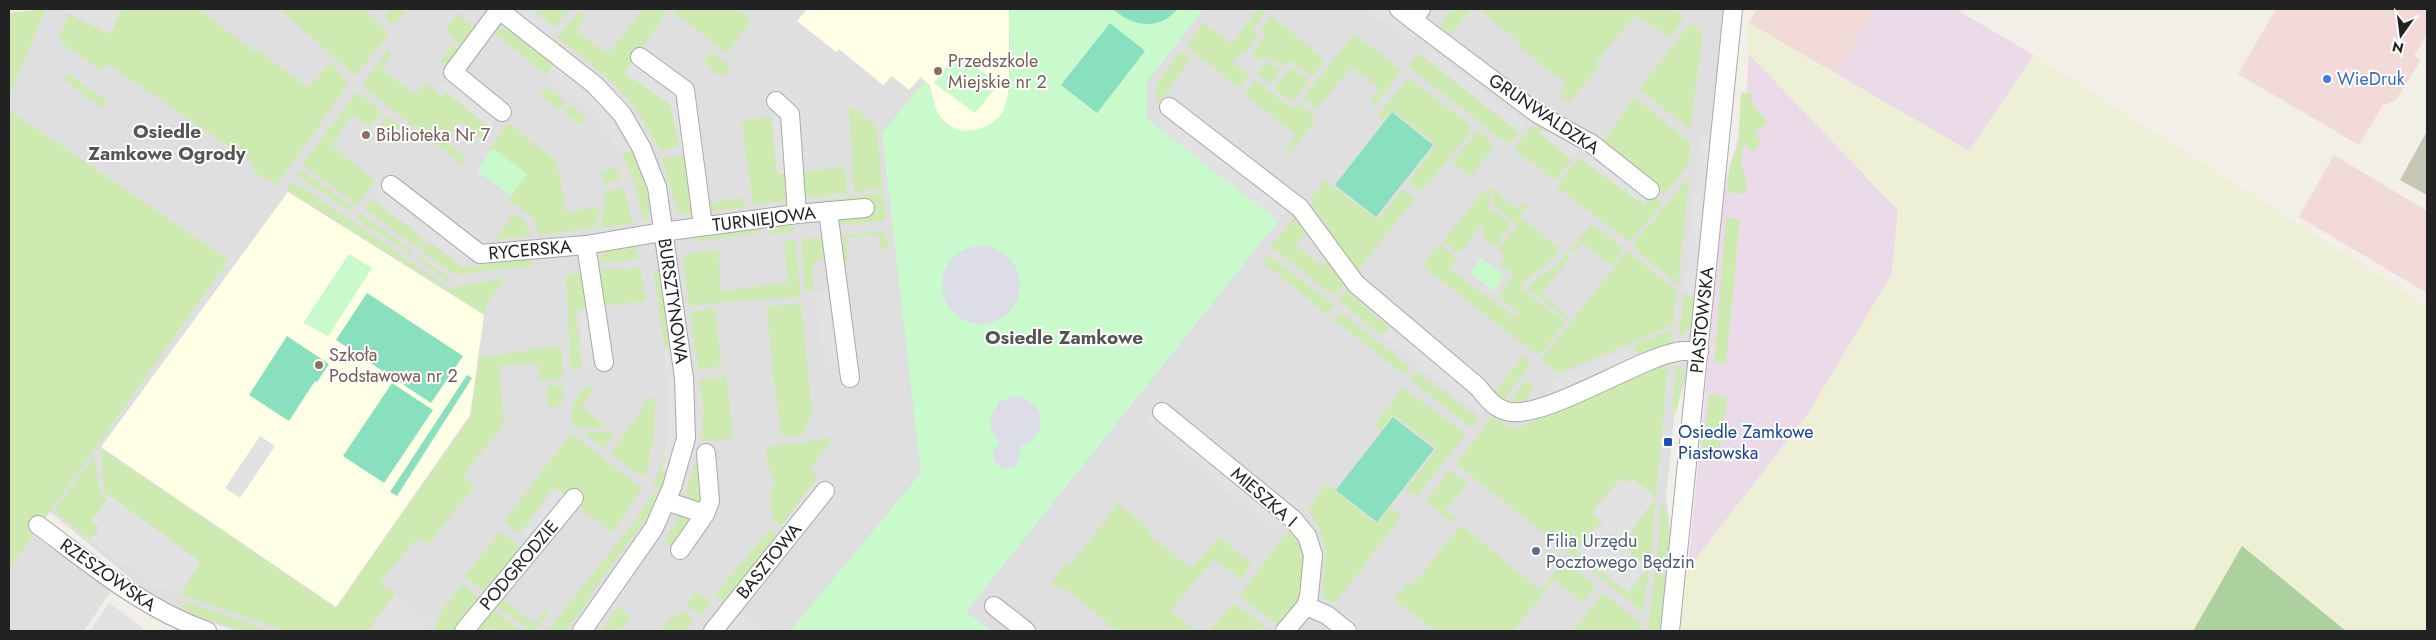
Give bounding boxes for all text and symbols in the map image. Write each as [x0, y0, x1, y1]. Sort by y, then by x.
north arrow [2376, 10, 2426, 60]
text: N [2390, 37, 2406, 59]
place label: Przedszkole Miejskie nr 2 [948, 48, 1047, 95]
marker: Przedszkole Miejskie nr 2 [932, 65, 944, 77]
place label: WieDruk [2337, 66, 2405, 92]
street label: GRUNWALDZKA [1483, 67, 1605, 161]
marker: WieDruk [2321, 73, 2333, 85]
district label: Osiedle Zamkowe Ogrody [88, 118, 247, 167]
place label: Biblioteka Nr 7 [376, 122, 491, 148]
marker: Biblioteka Nr 7 [360, 129, 372, 141]
street label: TURNIEJOWA [711, 200, 817, 238]
street label: RYCERSKA [487, 233, 573, 267]
street label: BURSZTYNOWA [651, 237, 695, 365]
street label: PIASTOWSKA [1683, 265, 1721, 375]
district label: Osiedle Zamkowe [985, 324, 1143, 351]
place label: Szkoła Podstawowa nr 2 [329, 342, 458, 389]
marker: Szkoła Podstawowa nr 2 [313, 359, 325, 371]
place label: Osiedle Zamkowe Piastowska [1678, 419, 1813, 466]
marker: Osiedle Zamkowe Piastowska [1662, 436, 1674, 448]
street label: MIESZKA I [1225, 461, 1303, 533]
street label: PODGRODZIE [474, 514, 564, 616]
street label: BASZTOWA [730, 517, 808, 605]
place label: Filia Urzędu Pocztowego Będzin [1546, 528, 1695, 575]
street label: RZESZOWSKA [55, 532, 161, 618]
marker: Filia Urzędu Pocztowego Będzin [1530, 545, 1542, 557]

